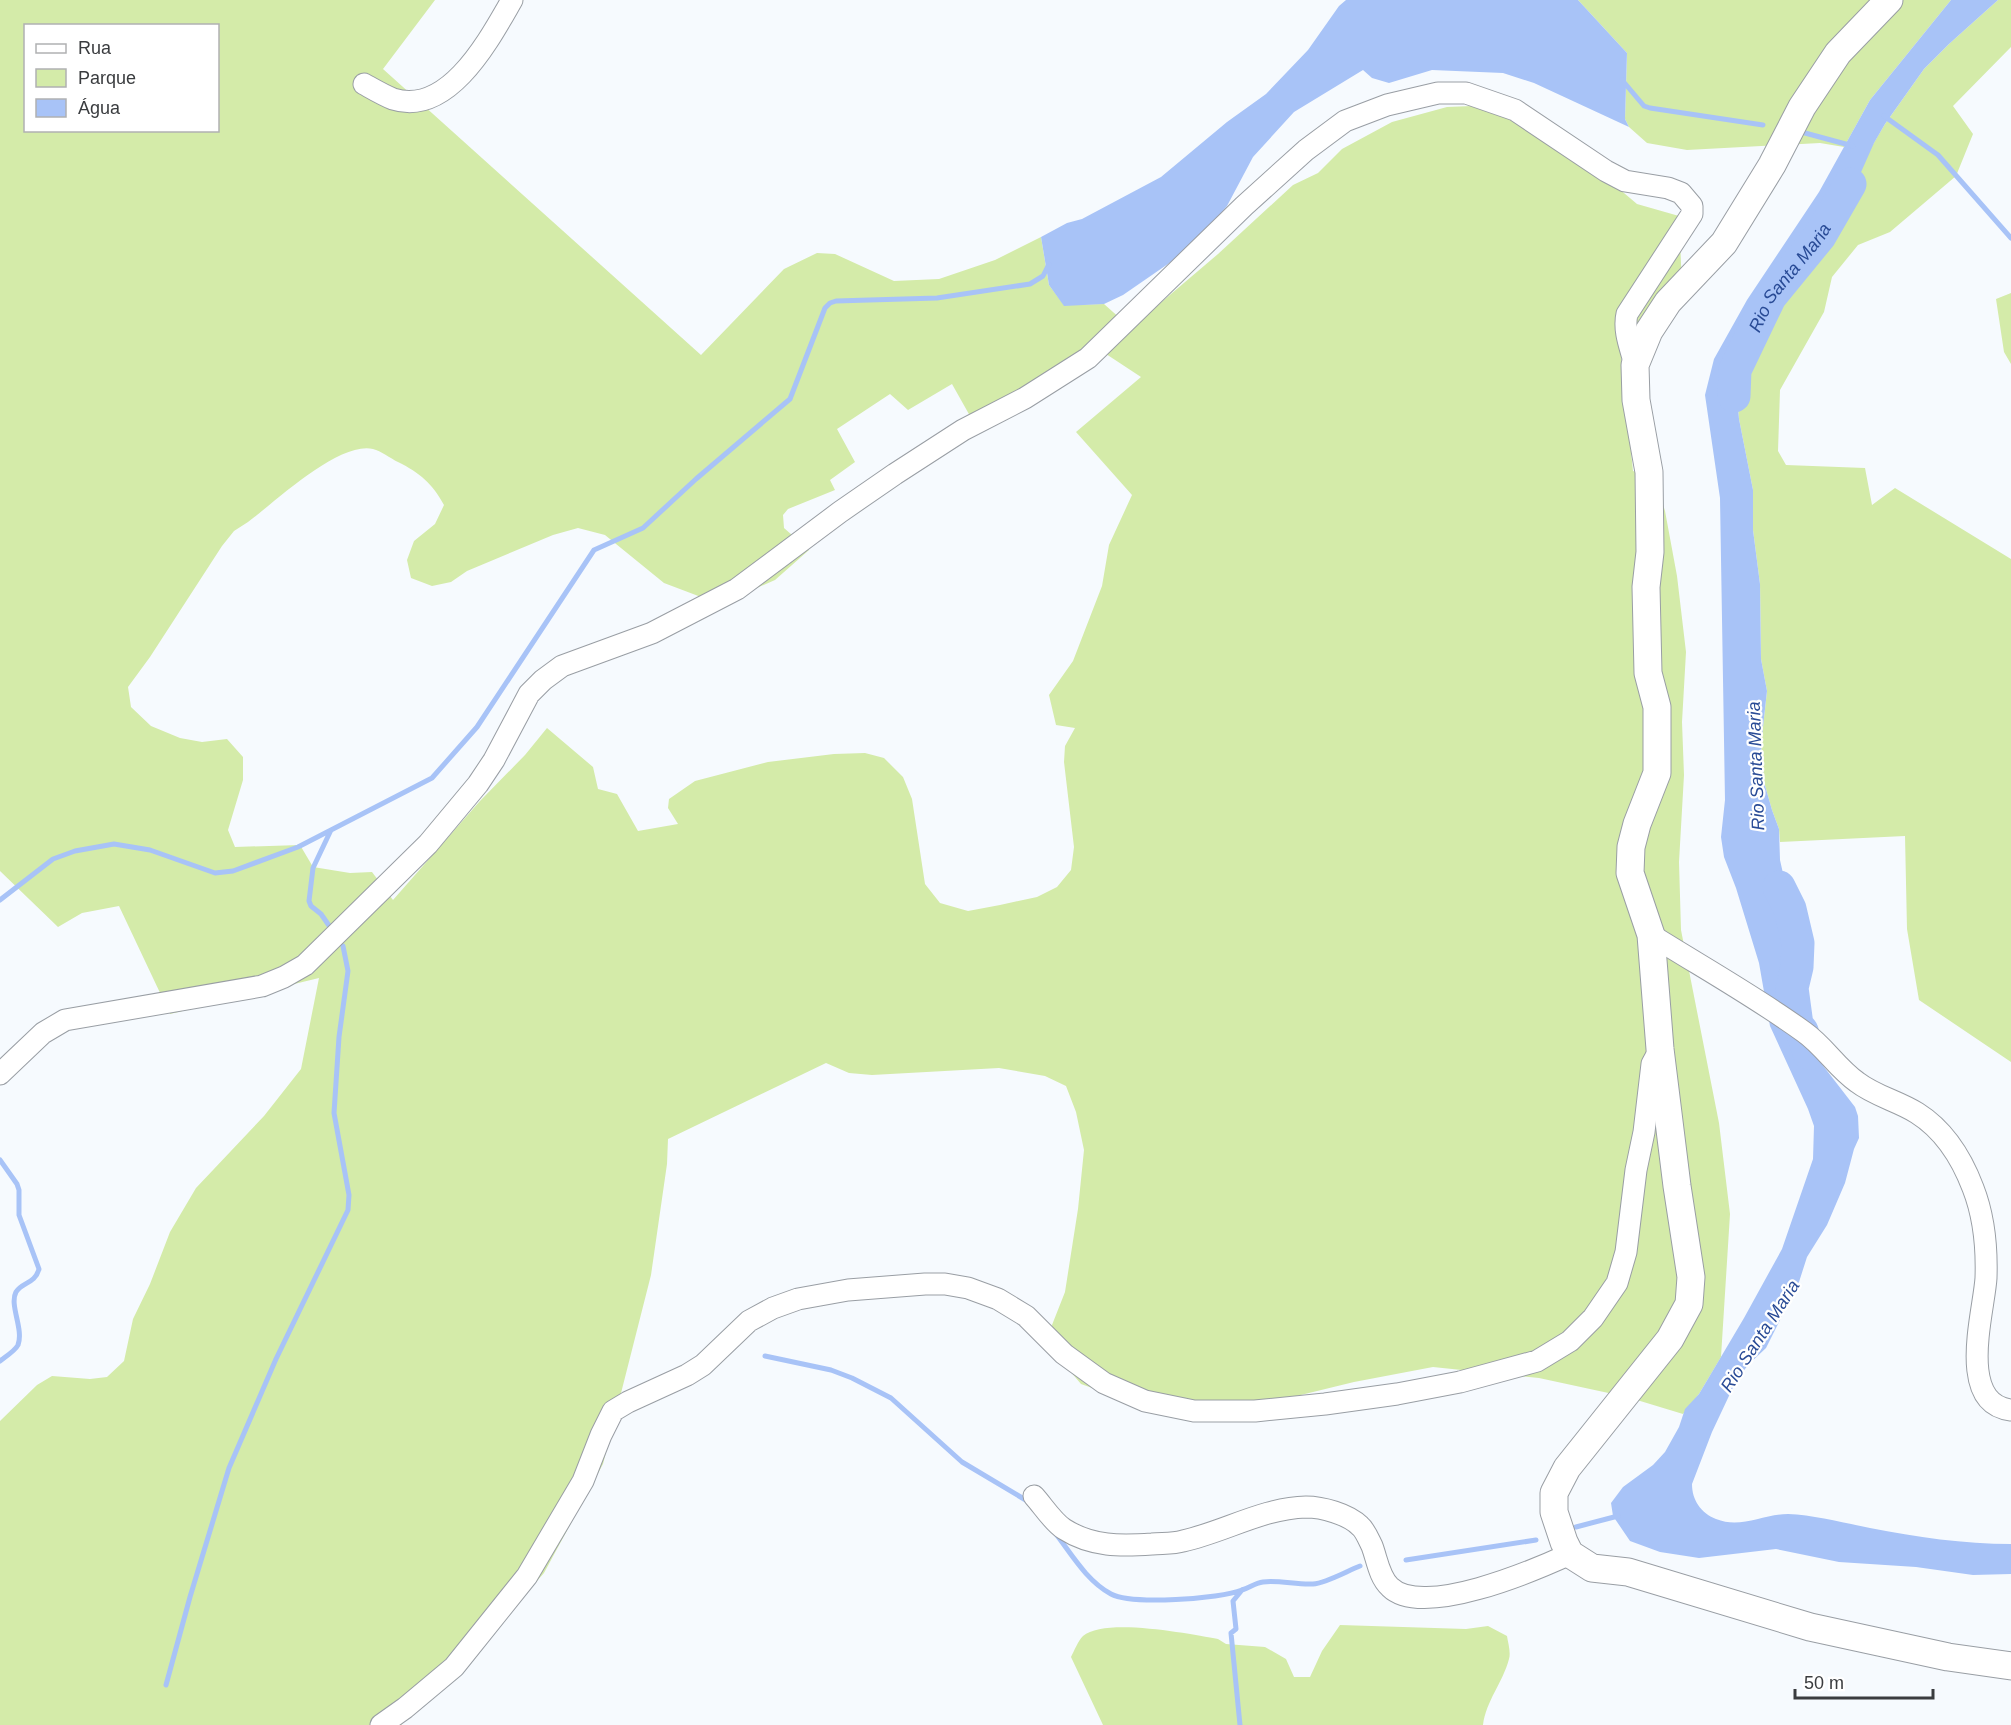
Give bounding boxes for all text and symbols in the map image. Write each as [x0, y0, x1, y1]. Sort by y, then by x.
legend [24, 24, 219, 132]
text: Rua [78, 38, 112, 58]
text: Parque [78, 68, 136, 88]
text: Água [78, 98, 121, 118]
water label: Rio Santa Maria [1745, 220, 1835, 335]
water label: Rio Santa Maria [1744, 701, 1768, 831]
water label: Rio Santa Maria [1716, 1276, 1804, 1396]
scale bar [1795, 1662, 1933, 1700]
text: 50 m [1804, 1673, 1844, 1693]

